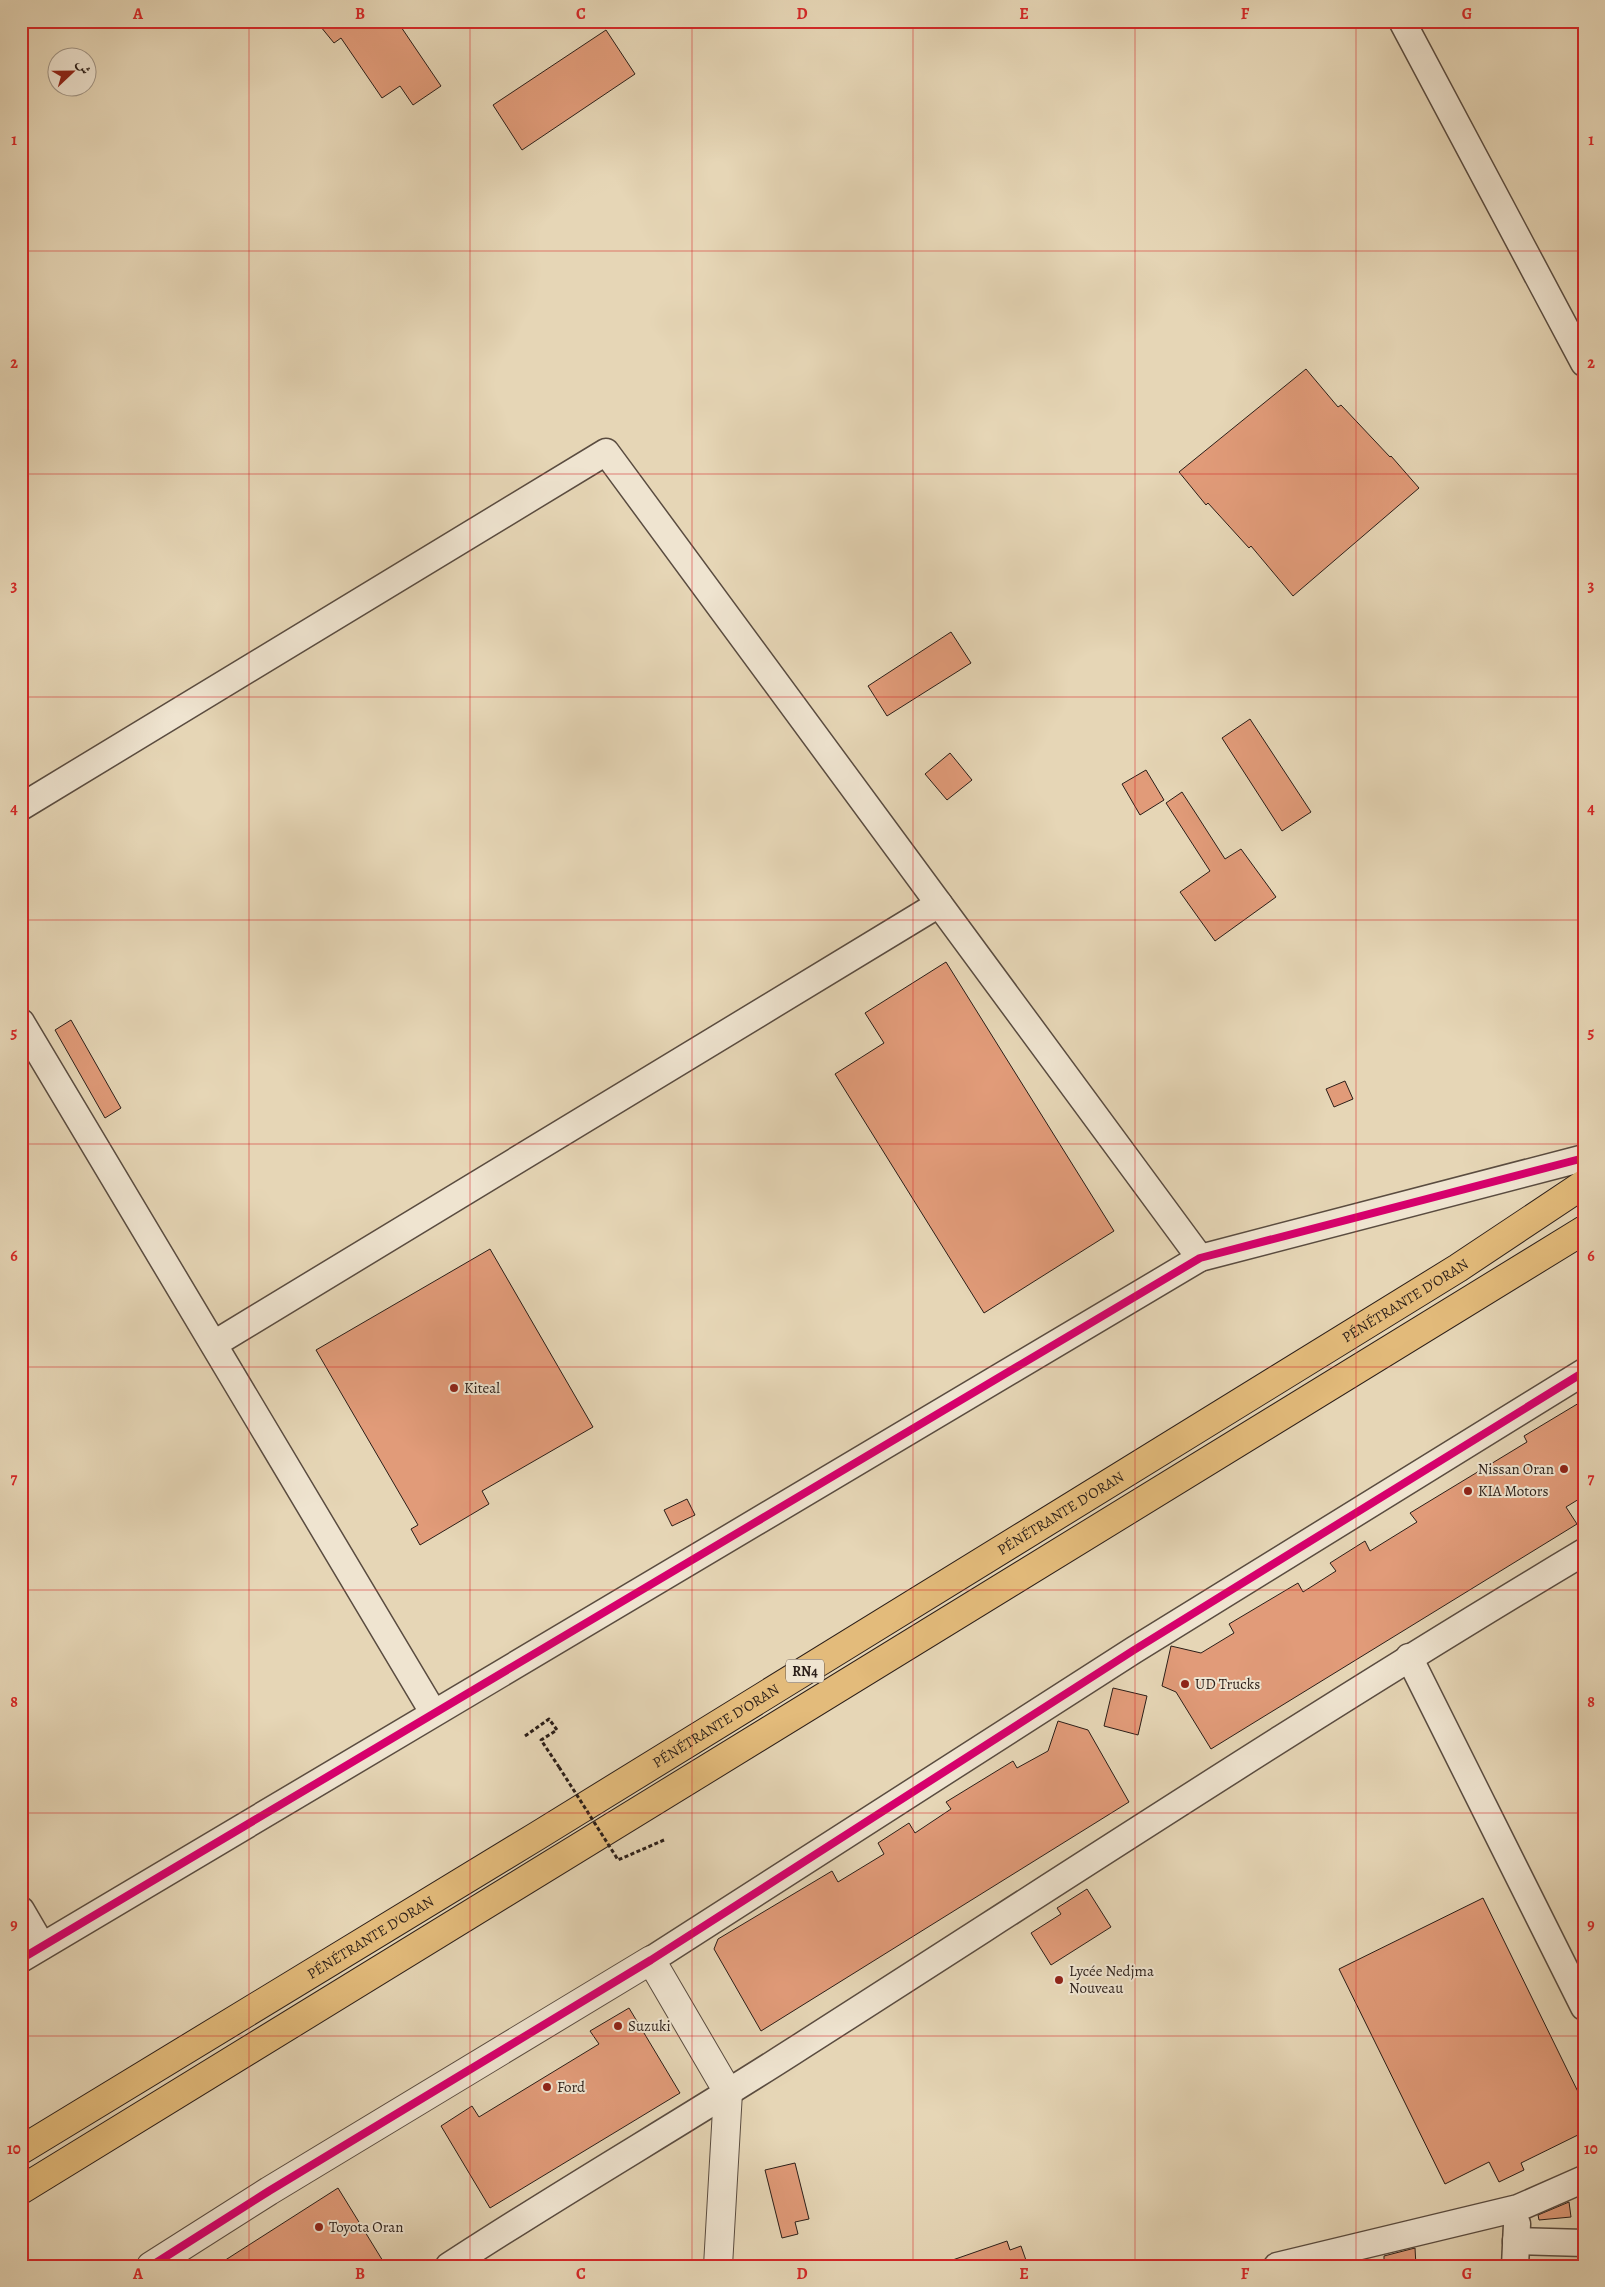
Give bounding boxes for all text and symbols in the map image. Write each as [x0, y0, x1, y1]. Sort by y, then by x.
text: A [132, 3, 144, 25]
text: B [355, 3, 365, 25]
text: C [576, 3, 586, 25]
text: D [796, 3, 808, 25]
text: E [1019, 3, 1029, 25]
text: F [1241, 3, 1250, 25]
text: G [1462, 3, 1472, 25]
north arrow [48, 48, 98, 98]
text: ش [72, 57, 95, 77]
text: 1 [11, 129, 17, 151]
text: 1 [1588, 129, 1594, 151]
text: 2 [10, 352, 18, 374]
text: 2 [1587, 352, 1595, 374]
text: 3 [11, 575, 18, 597]
text: 3 [1588, 575, 1595, 597]
text: 4 [10, 798, 18, 820]
text: 4 [1587, 798, 1595, 820]
text: 5 [11, 1022, 18, 1044]
text: 5 [1588, 1022, 1595, 1044]
text: 6 [10, 1245, 18, 1267]
text: 6 [1587, 1245, 1595, 1267]
street label: PÉNÉTRANTE D'ORAN [1338, 1254, 1473, 1347]
place label: Kiteal [464, 1378, 500, 1398]
marker: Kiteal [448, 1382, 460, 1394]
place label: Nissan Oran [1478, 1459, 1554, 1479]
marker: Nissan Oran [1558, 1463, 1570, 1475]
street label: PÉNÉTRANTE D'ORAN [993, 1466, 1128, 1560]
text: 7 [11, 1468, 18, 1490]
text: 7 [1588, 1468, 1595, 1490]
place label: KIA Motors [1478, 1481, 1549, 1501]
marker: KIA Motors [1462, 1485, 1474, 1497]
road number: RN4 [786, 1660, 824, 1682]
place label: UD Trucks [1195, 1674, 1260, 1694]
marker: UD Trucks [1179, 1678, 1191, 1690]
street label: PÉNÉTRANTE D'ORAN [649, 1679, 783, 1772]
text: 8 [10, 1691, 18, 1713]
text: 8 [1587, 1691, 1595, 1713]
street label: PÉNÉTRANTE D'ORAN [303, 1891, 438, 1984]
text: 9 [10, 1914, 18, 1936]
text: 9 [1587, 1914, 1595, 1936]
place label: Lycée Nedjma Nouveau [1069, 1961, 1154, 1998]
marker: Lycée Nedjma Nouveau [1053, 1974, 1065, 1986]
place label: Suzuki [628, 2016, 671, 2036]
marker: Suzuki [612, 2020, 624, 2032]
place label: Ford [557, 2077, 586, 2097]
marker: Ford [541, 2081, 553, 2093]
text: 10 [7, 2138, 21, 2160]
text: 10 [1584, 2138, 1598, 2160]
place label: Toyota Oran [329, 2217, 404, 2237]
marker: Toyota Oran [313, 2221, 325, 2233]
text: A [132, 2263, 144, 2285]
text: B [355, 2263, 365, 2285]
text: C [576, 2263, 586, 2285]
text: D [796, 2263, 808, 2285]
text: E [1019, 2263, 1029, 2285]
text: F [1241, 2263, 1250, 2285]
text: G [1462, 2263, 1472, 2285]

